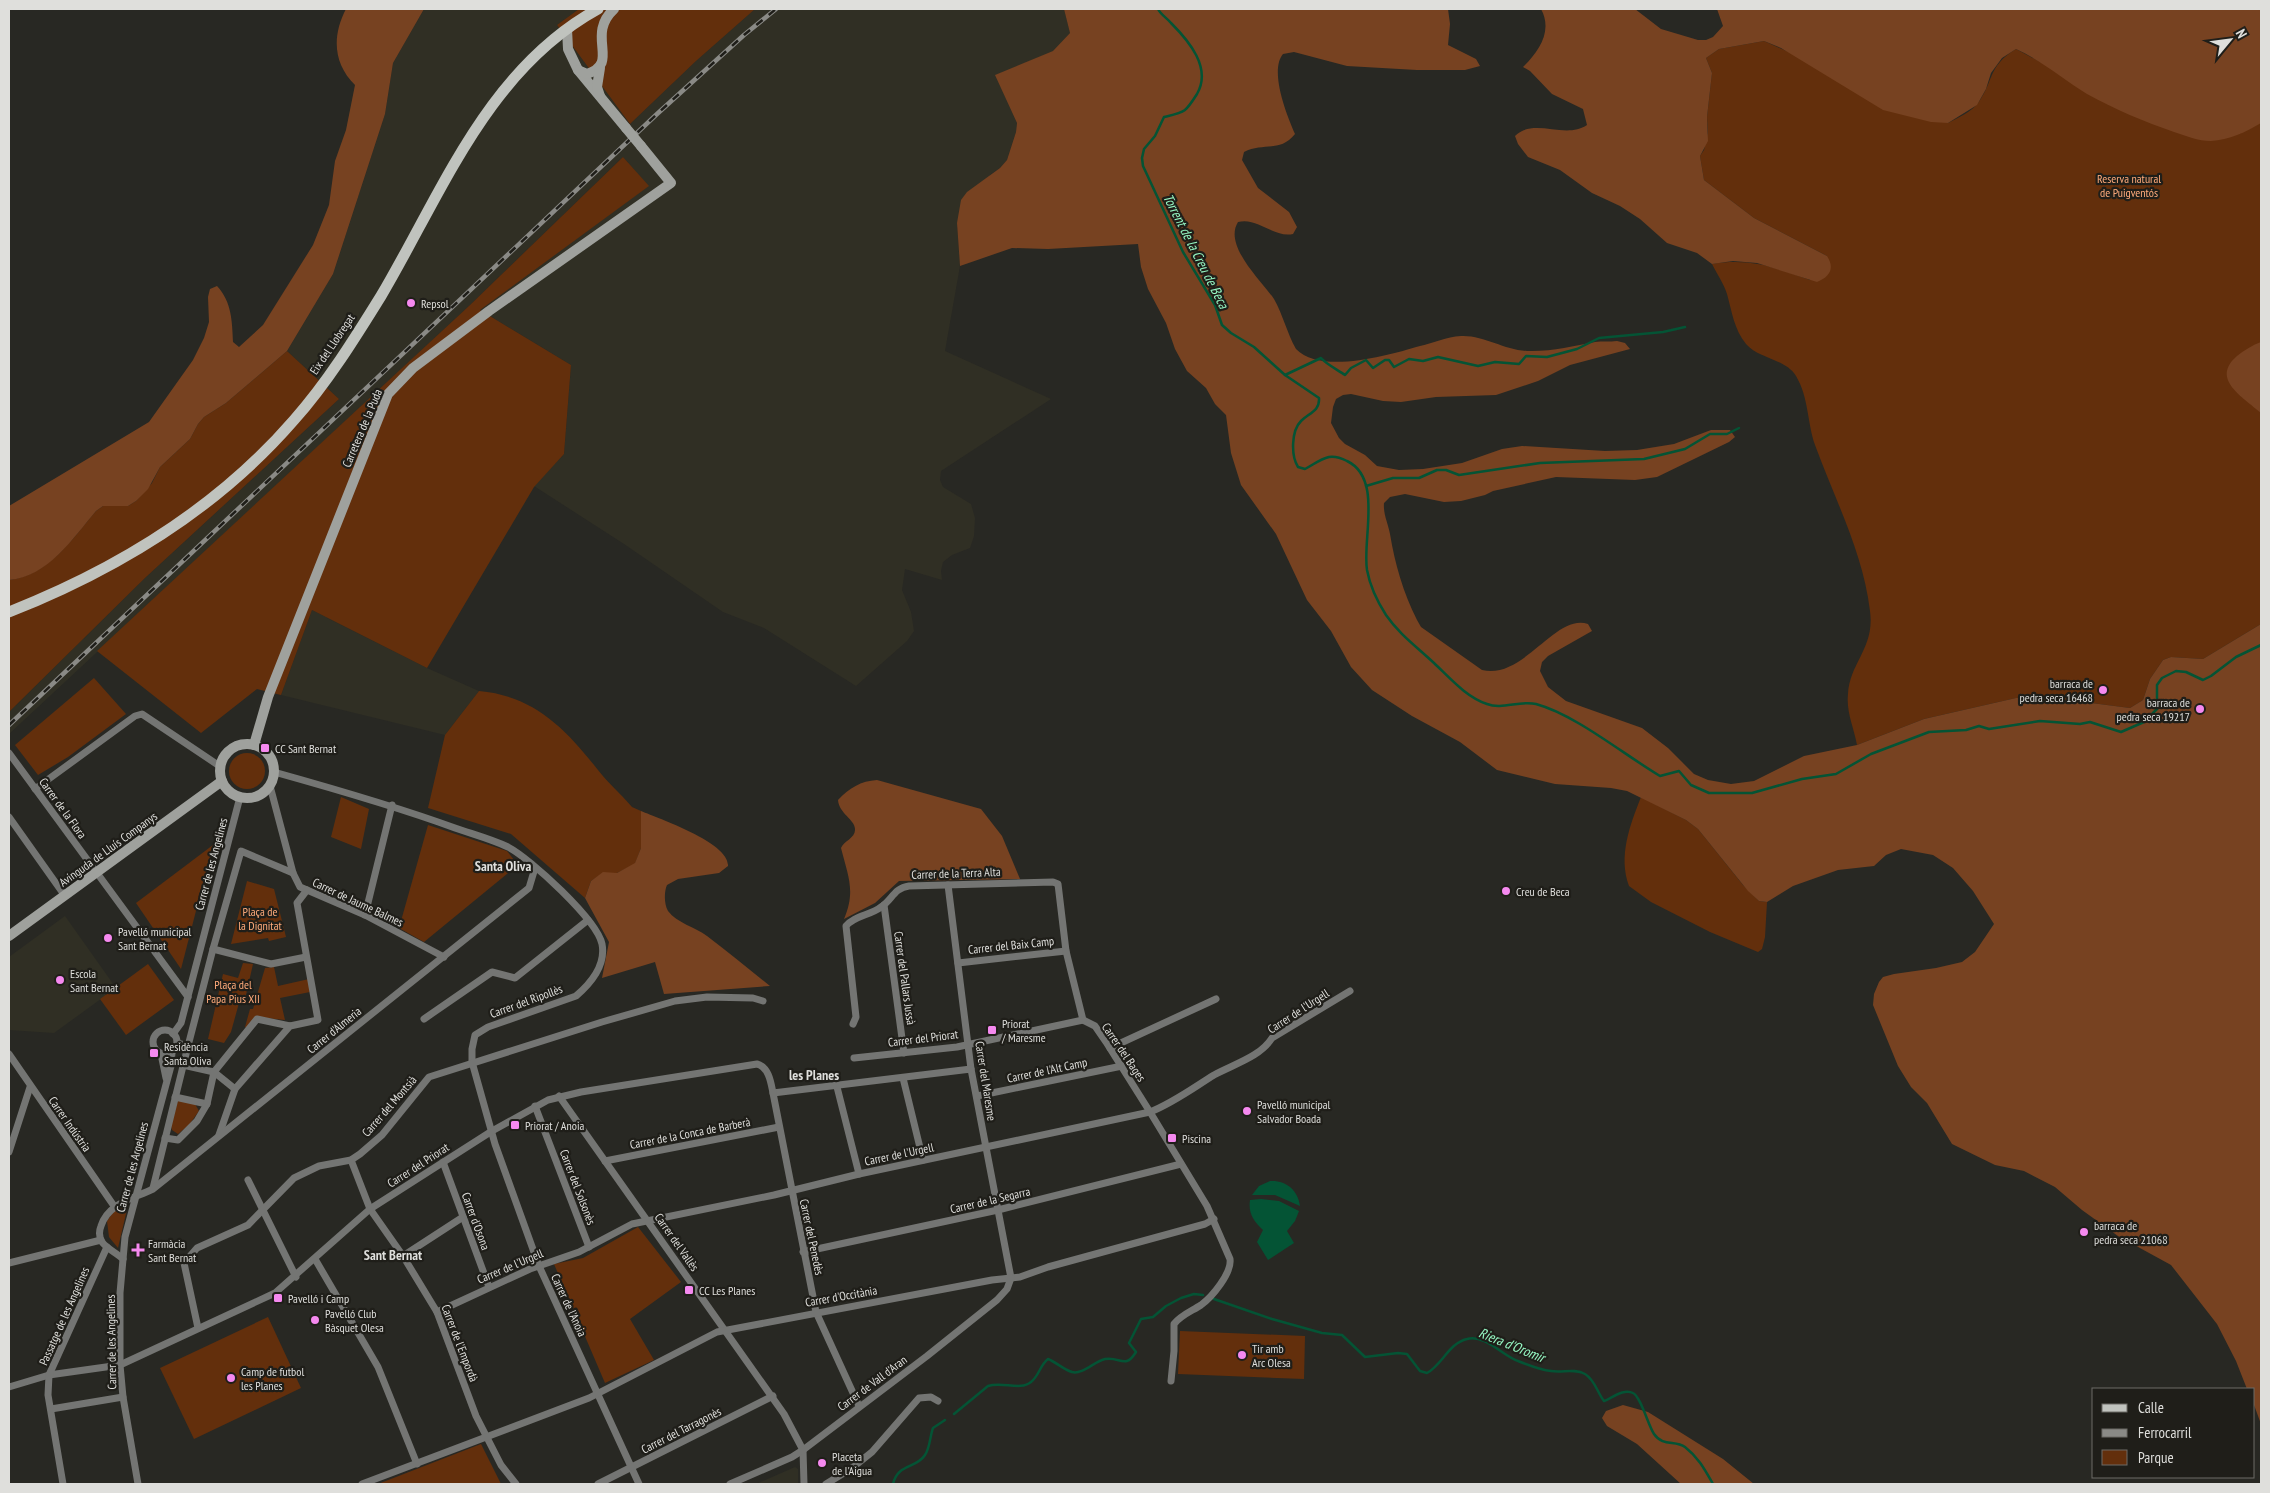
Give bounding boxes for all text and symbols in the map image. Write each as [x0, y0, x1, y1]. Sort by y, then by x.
north arrow [2205, 15, 2255, 65]
text: N [2232, 26, 2251, 41]
park label: Reserva natural de Puigventós [2097, 171, 2161, 200]
water label: Torrent de la Creu de Beca [1159, 191, 1233, 313]
place label: Repsol [421, 296, 449, 311]
marker: Repsol [405, 297, 417, 309]
street label: Eix del Llobregat [306, 310, 358, 377]
street label: Carretera de la Puda [339, 386, 385, 469]
place label: barraca de pedra seca 16468 [2019, 676, 2093, 705]
marker: barraca de pedra seca 16468 [2097, 684, 2109, 696]
place label: barraca de pedra seca 19217 [2116, 695, 2190, 724]
marker: barraca de pedra seca 19217 [2194, 703, 2206, 715]
place label: CC Sant Bernat [275, 741, 337, 756]
marker: CC Sant Bernat [259, 742, 271, 754]
street label: Carrer de la Flora [36, 775, 90, 841]
street label: Avinguda de Lluís Companys [56, 808, 160, 890]
street label: Carrer de les Angelines [191, 816, 231, 912]
district label: Santa Oliva [475, 857, 531, 875]
street label: Carrer de la Terra Alta [911, 864, 1001, 882]
street label: Carrer de Jaume Balmes [310, 874, 406, 930]
place label: Creu de Beca [1516, 884, 1570, 899]
marker: Creu de Beca [1500, 885, 1512, 897]
park label: Plaça de la Dignitat [238, 904, 282, 933]
place label: Pavelló municipal Sant Bernat [118, 924, 192, 953]
street label: Carrer del Pallars Jussà [891, 930, 919, 1026]
marker: Pavelló municipal Sant Bernat [102, 932, 114, 944]
street label: Carrer del Baix Camp [967, 933, 1055, 957]
place label: Escola Sant Bernat [70, 966, 119, 995]
marker: Escola Sant Bernat [54, 974, 66, 986]
park label: Plaça del Papa Pius XII [206, 977, 260, 1006]
street label: Carrer del Ripollès [488, 981, 564, 1021]
street label: Carrer de l'Urgell [1264, 985, 1332, 1036]
street label: Carrer d'Almeria [304, 1003, 364, 1056]
place label: Priorat / Maresme [1001, 1016, 1046, 1045]
street label: Carrer del Bages [1099, 1020, 1149, 1084]
marker: Priorat / Maresme [986, 1024, 998, 1036]
street label: Carrer del Priorat [887, 1026, 960, 1050]
place label: Residència Santa Oliva [164, 1039, 211, 1068]
street label: Carrer del Maresme [972, 1040, 1000, 1122]
marker: Residència Santa Oliva [148, 1047, 160, 1059]
street label: Carrer de l'Alt Camp [1006, 1054, 1088, 1086]
district label: les Planes [789, 1066, 839, 1084]
street label: Carrer del Montsià [358, 1072, 420, 1140]
street label: Carrer Indústria [45, 1093, 95, 1155]
place label: Pavelló municipal Salvador Boada [1257, 1097, 1331, 1126]
marker: Pavelló municipal Salvador Boada [1241, 1105, 1253, 1117]
street label: Carrer de la Conca de Barberà [629, 1114, 752, 1152]
place label: Priorat / Anoia [525, 1118, 585, 1133]
marker: Priorat / Anoia [509, 1119, 521, 1131]
street label: Carrer de les Argelines [113, 1120, 151, 1214]
place label: Piscina [1182, 1131, 1211, 1146]
marker: Piscina [1166, 1132, 1178, 1144]
street label: Carrer del Priorat [384, 1139, 452, 1191]
street label: Carrer de l'Urgell [863, 1139, 935, 1169]
street label: Carrer del Solsonès [557, 1147, 599, 1227]
street label: Carrer de la Segarra [949, 1183, 1032, 1216]
street label: Carrer d'Osona [459, 1190, 493, 1252]
street label: Carrer del Penedès [797, 1198, 827, 1276]
street label: Carrer del Vallès [652, 1210, 702, 1274]
place label: barraca de pedra seca 21068 [2094, 1218, 2168, 1247]
marker: barraca de pedra seca 21068 [2078, 1226, 2090, 1238]
place label: Farmàcia Sant Bernat [148, 1236, 197, 1265]
marker: Farmàcia Sant Bernat [132, 1244, 144, 1256]
street label: Carrer de l'Urgell [475, 1245, 546, 1287]
district label: Sant Bernat [364, 1246, 422, 1264]
street label: Passatge de les Angelines [36, 1264, 92, 1368]
street label: Carrer de l'Anoia [548, 1271, 590, 1339]
street label: Carrer d'Occitània [804, 1282, 878, 1310]
place label: CC Les Planes [699, 1283, 755, 1298]
marker: CC Les Planes [683, 1284, 695, 1296]
place label: Pavelló i Camp [288, 1291, 349, 1306]
marker: Pavelló i Camp [272, 1292, 284, 1304]
street label: Carrer de les Angelines [103, 1294, 119, 1390]
street label: Carrer de l'Empordà [438, 1302, 482, 1384]
place label: Pavelló Club Bàsquet Olesa [325, 1306, 384, 1335]
marker: Pavelló Club Bàsquet Olesa [309, 1314, 321, 1326]
water label: Riera d'Oromir [1476, 1324, 1550, 1367]
place label: Tir amb Arc Olesa [1252, 1341, 1291, 1370]
marker: Tir amb Arc Olesa [1236, 1349, 1248, 1361]
street label: Carrer de Vall d'Aran [834, 1352, 910, 1414]
place label: Camp de futbol les Planes [241, 1364, 304, 1393]
marker: Camp de futbol les Planes [225, 1372, 237, 1384]
legend [2092, 1388, 2255, 1478]
text: Calle [2138, 1398, 2164, 1417]
street label: Carrer del Tarragonès [638, 1403, 724, 1457]
text: Ferrocarril [2138, 1423, 2192, 1442]
text: Parque [2138, 1448, 2174, 1467]
place label: Placeta de l'Aigua [832, 1449, 872, 1478]
marker: Placeta de l'Aigua [816, 1457, 828, 1469]

